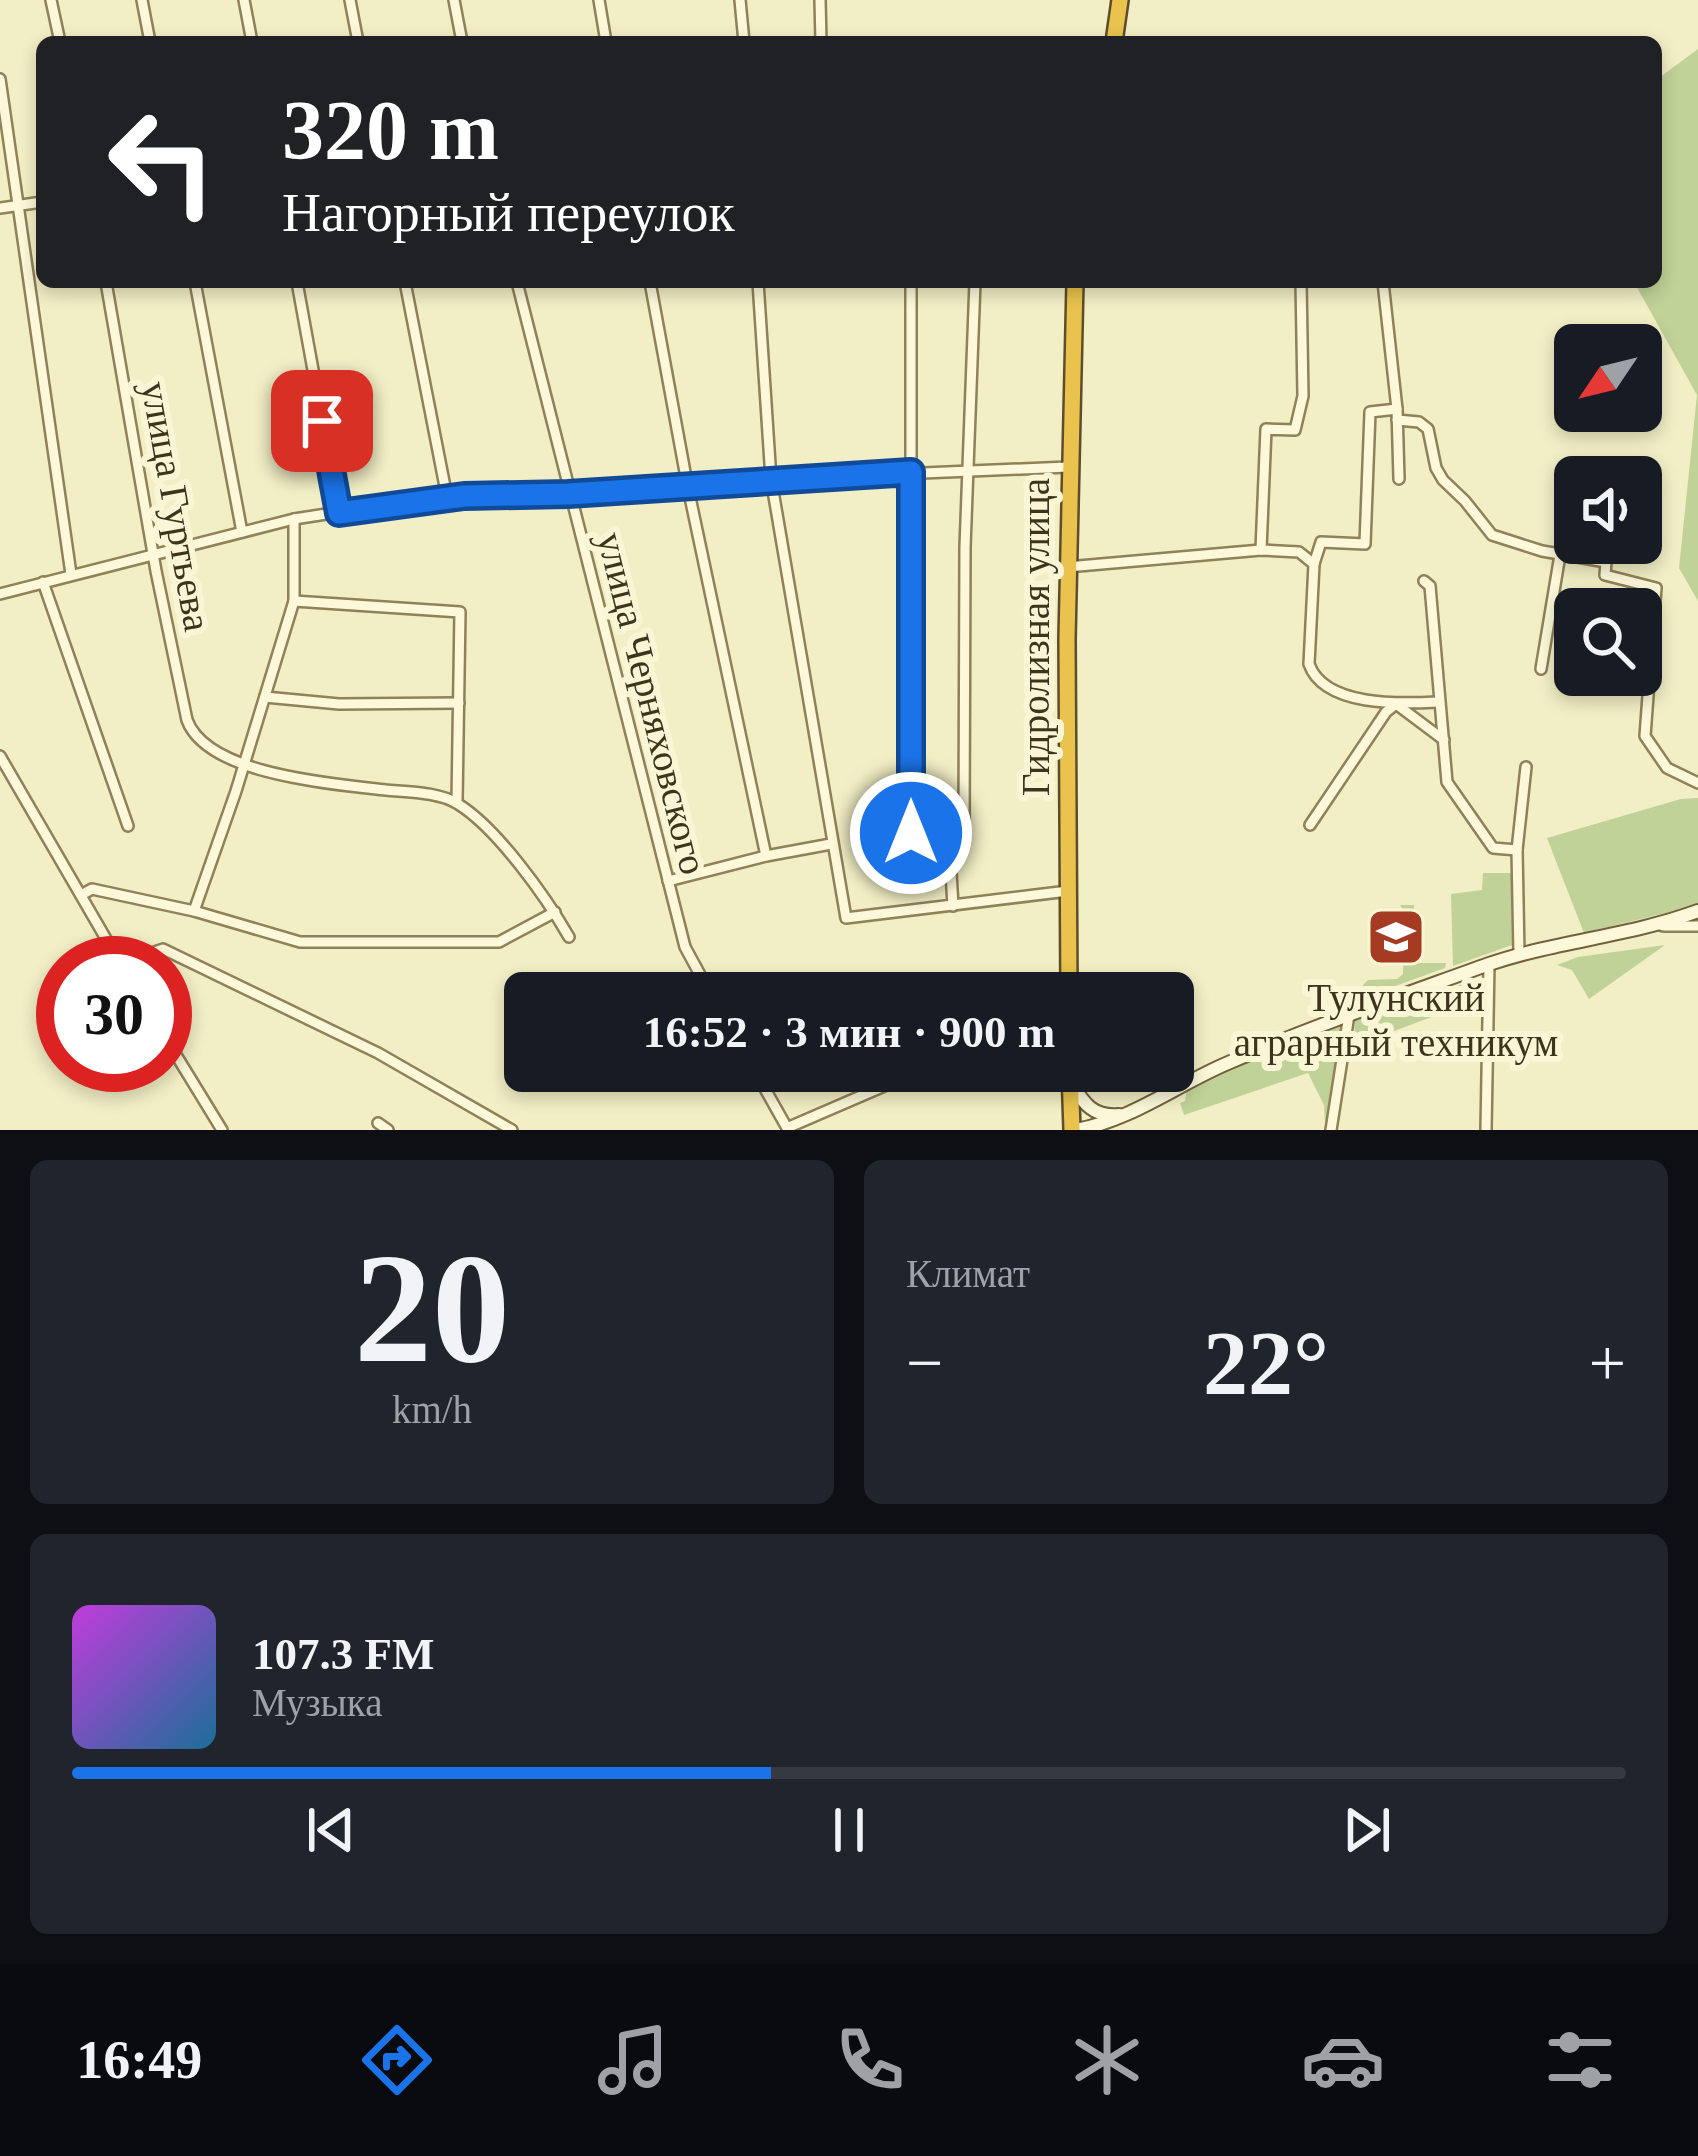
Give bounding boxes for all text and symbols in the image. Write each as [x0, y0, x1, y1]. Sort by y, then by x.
icon: left [84, 84, 240, 240]
text: 320 m [282, 84, 499, 177]
text: Нагорный переулок [282, 183, 735, 243]
north arrow [1554, 324, 1662, 432]
map controls [1554, 324, 1662, 696]
pin [271, 370, 373, 472]
street label: улица Гуртьева [132, 378, 220, 635]
icon: arrive [289, 388, 355, 454]
button: sound [1554, 456, 1662, 564]
street label: Гидролизная улица [1014, 478, 1058, 796]
street label: улица Черняховского [588, 528, 716, 879]
button: search [1554, 588, 1662, 696]
position arrow [848, 770, 974, 896]
school or university icon: Тулунский аграрный техникум [1365, 906, 1427, 968]
speed limit sign: 30 [36, 936, 192, 1092]
place label: Тулунский аграрный техникум [1234, 976, 1558, 1065]
text: 16:52 · 3 мин · 900 m [643, 1007, 1055, 1057]
text: 20 [354, 1222, 510, 1395]
text: Климат [906, 1252, 1030, 1295]
text: 22° [1203, 1314, 1329, 1413]
text: − [906, 1326, 943, 1399]
text: + [1589, 1326, 1626, 1399]
text: km/h [392, 1388, 472, 1431]
text: 107.3 FM [252, 1629, 434, 1679]
text: Музыка [252, 1681, 382, 1724]
icon: previous [298, 1797, 364, 1863]
icon: pause [816, 1797, 882, 1863]
icon: next [1334, 1797, 1400, 1863]
icon: directions [355, 2018, 439, 2102]
icon: music [591, 2018, 675, 2102]
icon: phone [828, 2018, 912, 2102]
icon: climate [1065, 2018, 1149, 2102]
icon: car [1301, 2018, 1385, 2102]
icon: filters [1538, 2018, 1622, 2102]
text: 16:49 [76, 2030, 202, 2090]

